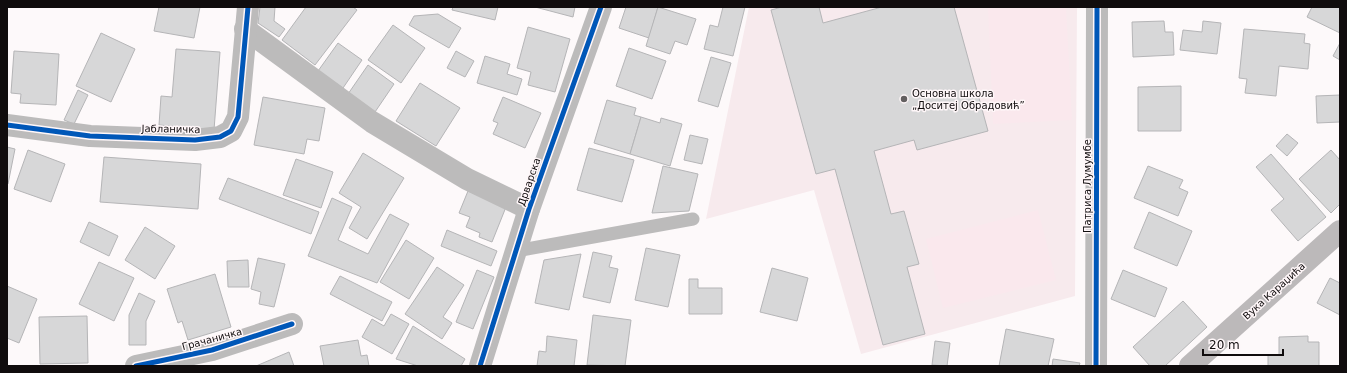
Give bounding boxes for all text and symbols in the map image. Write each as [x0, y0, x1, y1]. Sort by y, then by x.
place label: Основна школа „Доситеј Обрадовић” [912, 88, 1025, 111]
marker: Основна школа „Доситеј Обрадовић” [899, 94, 909, 104]
street label: Јабланичка [140, 123, 201, 135]
street label: Патриса Лумумбе [1082, 139, 1093, 233]
street label: Дрварска [516, 156, 542, 208]
street label: Вука Караџића [1241, 260, 1307, 322]
street label: Грачаничка [181, 326, 243, 352]
scale bar [1203, 331, 1283, 357]
text: 20 m [1209, 338, 1240, 352]

